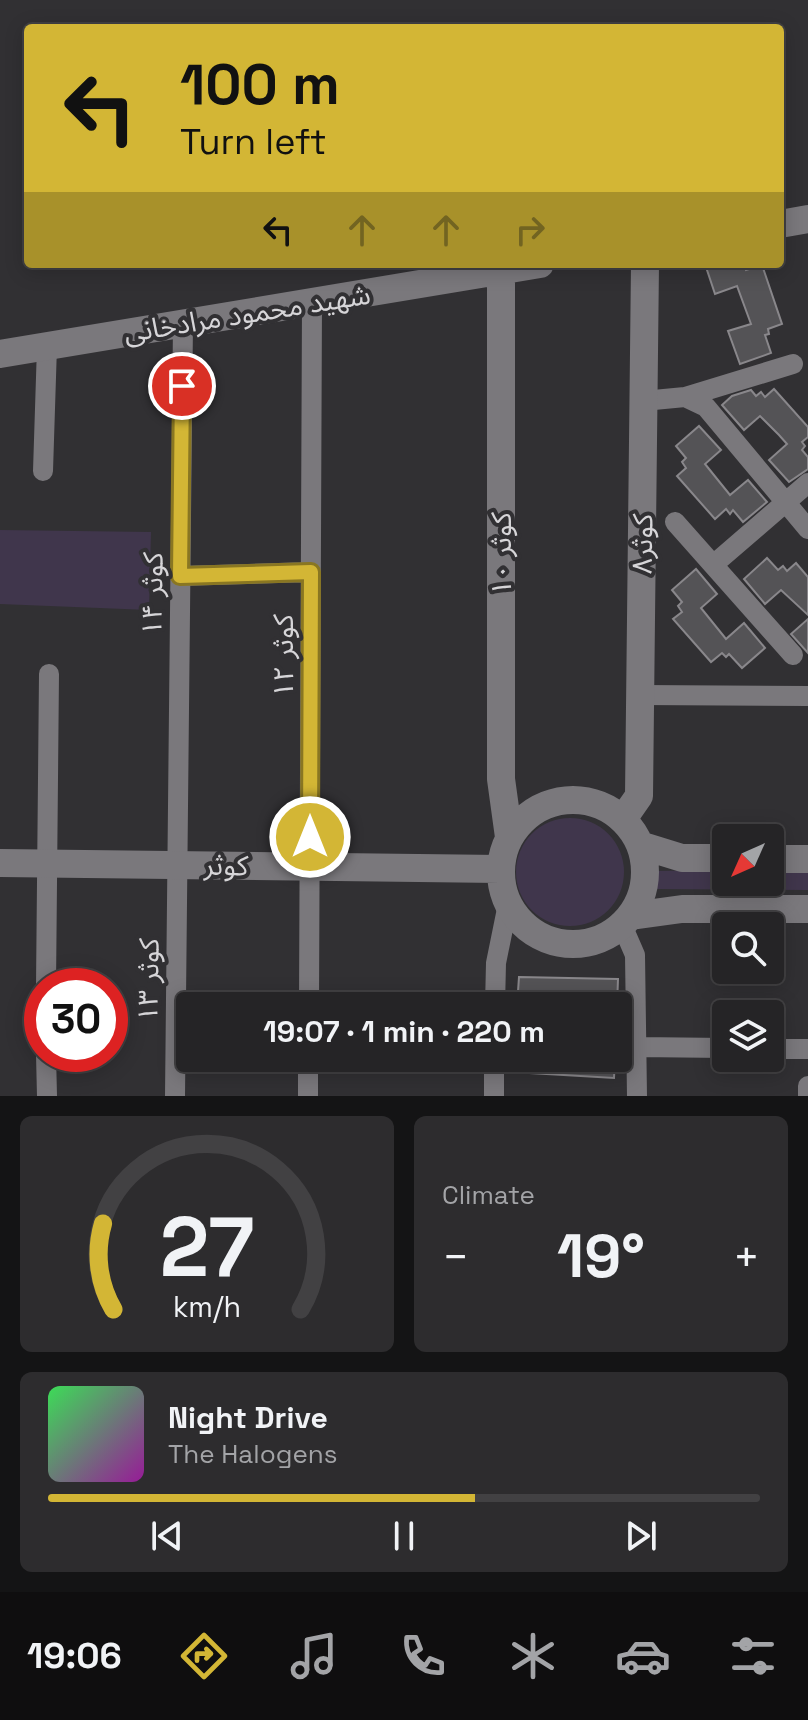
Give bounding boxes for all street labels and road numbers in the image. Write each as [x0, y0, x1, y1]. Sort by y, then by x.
street label: شهید محمود مرادخانی [121, 276, 373, 350]
street label: کوثر ۱۰ [483, 512, 519, 596]
street label: کوثر۸ [623, 513, 661, 574]
street label: کوثر ۱۴ [133, 552, 171, 636]
street label: کوثر ۱۲ [265, 614, 301, 698]
street label: کوثر [203, 847, 249, 883]
street label: کوثر ۱۳ [129, 938, 167, 1022]

